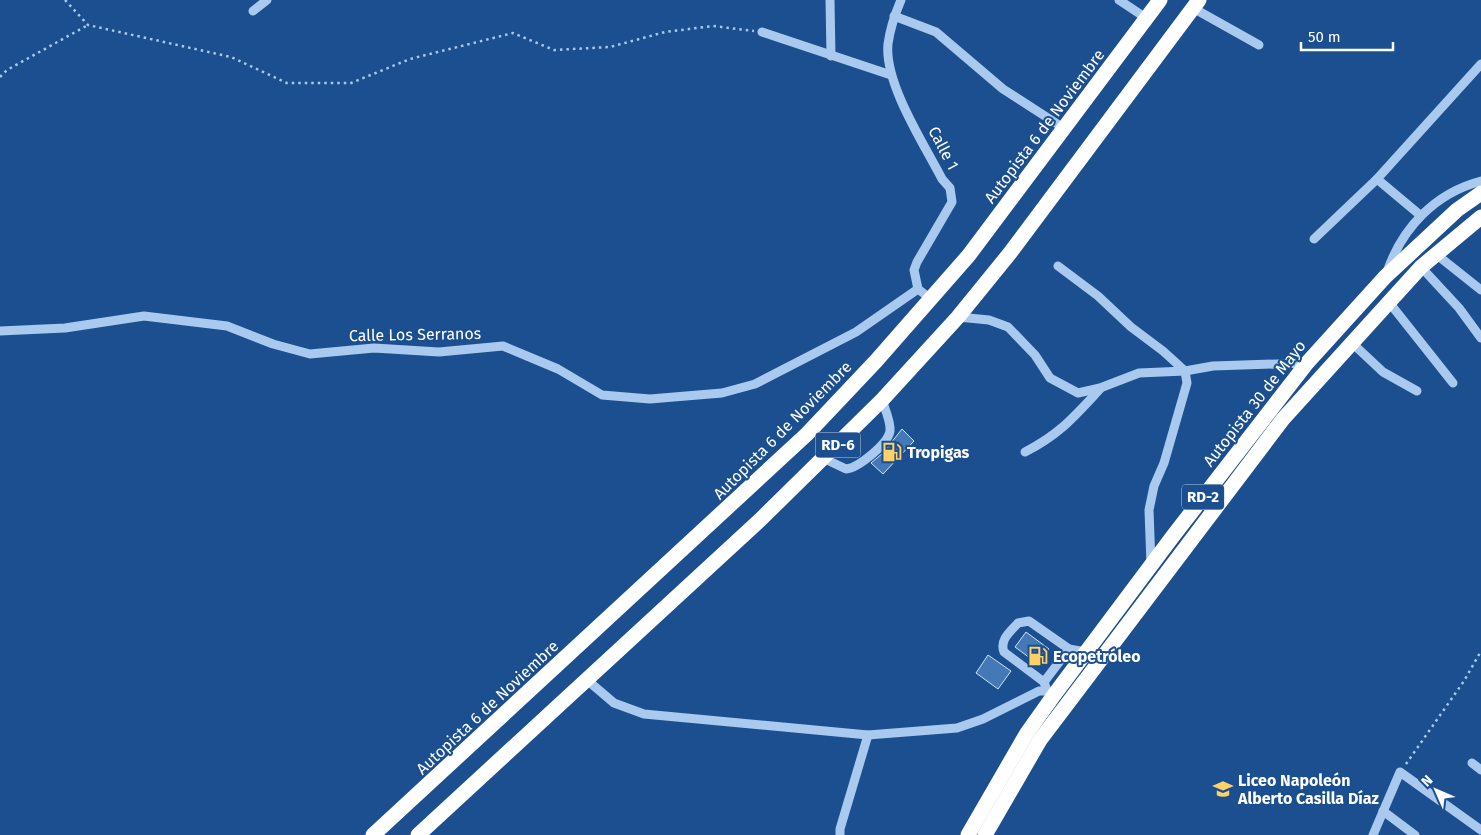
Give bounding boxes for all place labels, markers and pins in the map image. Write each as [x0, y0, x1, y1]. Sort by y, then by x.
fuel station icon: Tropigas [881, 441, 903, 463]
place label: Tropigas [907, 443, 970, 462]
fuel station icon: Ecopetróleo [1027, 645, 1049, 667]
place label: Ecopetróleo [1053, 647, 1140, 666]
place label: Liceo Napoleón Alberto Casilla Díaz [1237, 771, 1380, 808]
school or university icon: Liceo Napoleón Alberto Casilla Díaz [1212, 778, 1234, 800]

